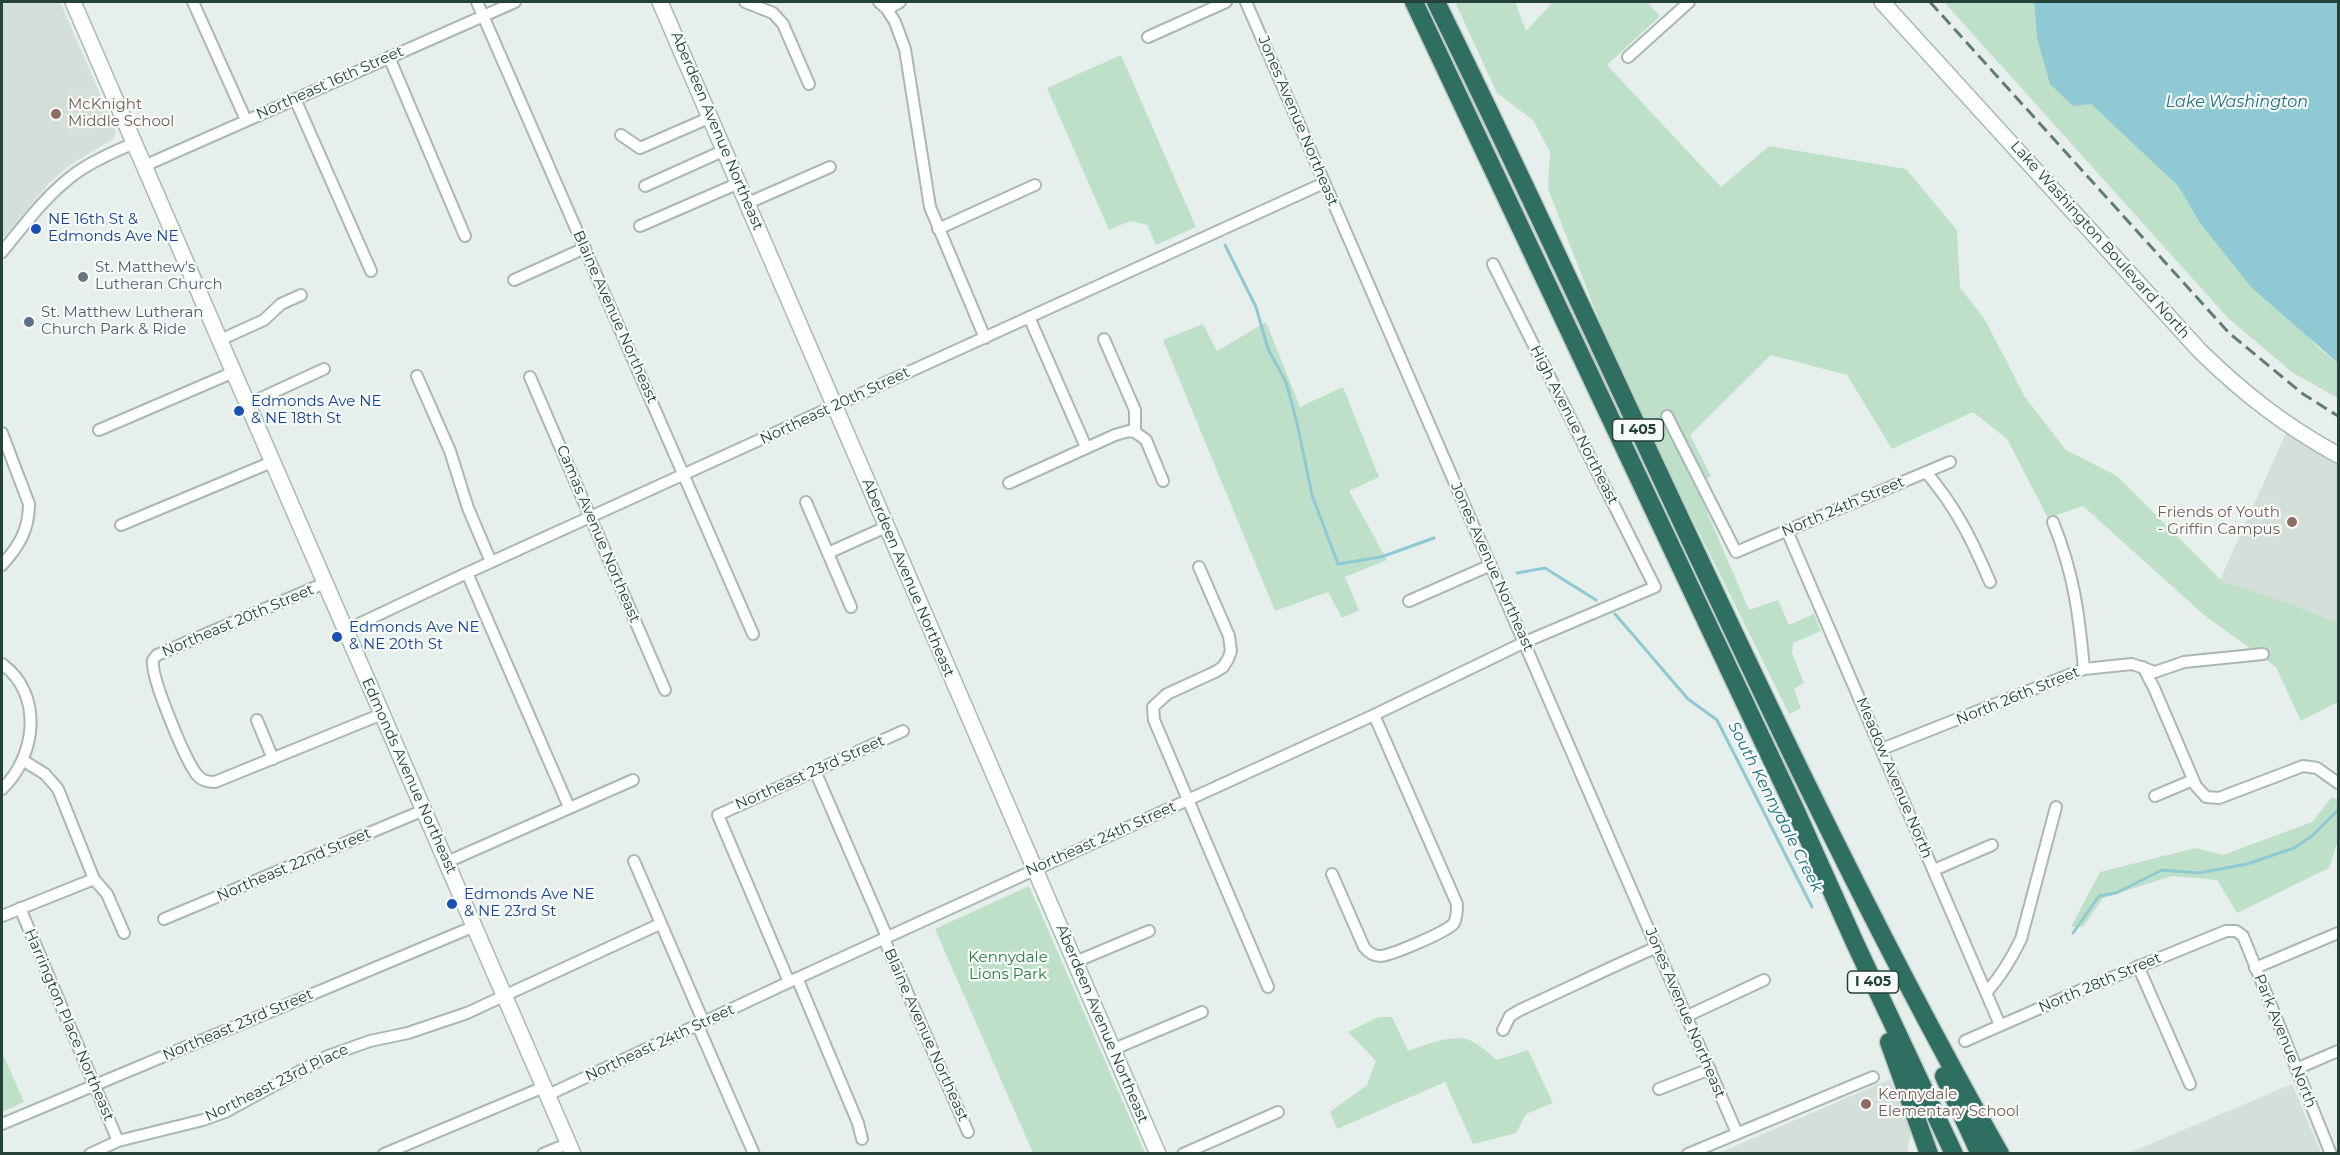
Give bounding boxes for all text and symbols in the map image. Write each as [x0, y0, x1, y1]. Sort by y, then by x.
street label: Aberdeen Avenue Northeast [667, 29, 767, 233]
street label: Jones Avenue Northeast [1254, 33, 1342, 209]
street label: Northeast 16th Street [254, 42, 406, 124]
water label: Lake Washington [2166, 92, 2308, 112]
place label: McKnight Middle School [68, 96, 174, 131]
marker: McKnight Middle School [49, 107, 63, 121]
street label: Lake Washington Boulevard North [2006, 138, 2194, 342]
place label: NE 16th St & Edmonds Ave NE [48, 211, 178, 246]
marker: NE 16th St & Edmonds Ave NE [29, 222, 43, 236]
street label: Blaine Avenue Northeast [569, 228, 661, 406]
place label: St. Matthew's Lutheran Church [95, 259, 223, 294]
marker: St. Matthew's Lutheran Church [76, 270, 90, 284]
place label: St. Matthew Lutheran Church Park & Ride [41, 304, 203, 339]
marker: St. Matthew Lutheran Church Park & Ride [22, 315, 36, 329]
street label: High Avenue Northeast [1526, 342, 1622, 508]
street label: Northeast 20th Street [757, 363, 913, 449]
place label: Edmonds Ave NE & NE 18th St [251, 393, 381, 428]
marker: Edmonds Ave NE & NE 18th St [232, 404, 246, 418]
road number: I 405 [1612, 419, 1664, 441]
street label: Camas Avenue Northeast [552, 443, 644, 625]
street label: North 24th Street [1779, 473, 1907, 541]
street label: Aberdeen Avenue Northeast [858, 476, 958, 680]
street label: Jones Avenue Northeast [1447, 480, 1537, 654]
place label: Friends of Youth - Griffin Campus [2157, 504, 2280, 539]
marker: Friends of Youth - Griffin Campus [2285, 515, 2299, 529]
street label: Northeast 20th Street [159, 581, 317, 661]
place label: Edmonds Ave NE & NE 20th St [349, 619, 479, 654]
marker: Edmonds Ave NE & NE 20th St [330, 630, 344, 644]
street label: North 26th Street [1954, 663, 2082, 729]
street label: Edmonds Avenue Northeast [358, 675, 460, 877]
street label: Meadow Avenue North [1852, 695, 1936, 861]
water label: South Kennydale Creek [1724, 718, 1826, 896]
street label: Northeast 23rd Street [733, 732, 887, 814]
street label: Northeast 24th Street [1023, 798, 1179, 880]
street label: Northeast 22nd Street [214, 824, 374, 906]
place label: Edmonds Ave NE & NE 23rd St [464, 886, 594, 921]
marker: Edmonds Ave NE & NE 23rd St [445, 897, 459, 911]
street label: Aberdeen Avenue Northeast [1052, 922, 1152, 1126]
street label: Jones Avenue Northeast [1641, 925, 1729, 1101]
street label: Harrington Place Northeast [20, 926, 118, 1124]
street label: Blaine Avenue Northeast [880, 946, 972, 1124]
park label: Kennydale Lions Park [968, 949, 1048, 984]
street label: North 28th Street [2036, 949, 2164, 1017]
road number: I 405 [1848, 971, 1898, 993]
street label: Park Avenue North [2250, 971, 2320, 1111]
street label: Northeast 23rd Street [160, 985, 316, 1065]
street label: Northeast 24th Street [582, 1000, 738, 1086]
street label: Northeast 23rd Place [202, 1040, 352, 1126]
place label: Kennydale Elementary School [1878, 1086, 2019, 1121]
marker: Kennydale Elementary School [1859, 1097, 1873, 1111]

